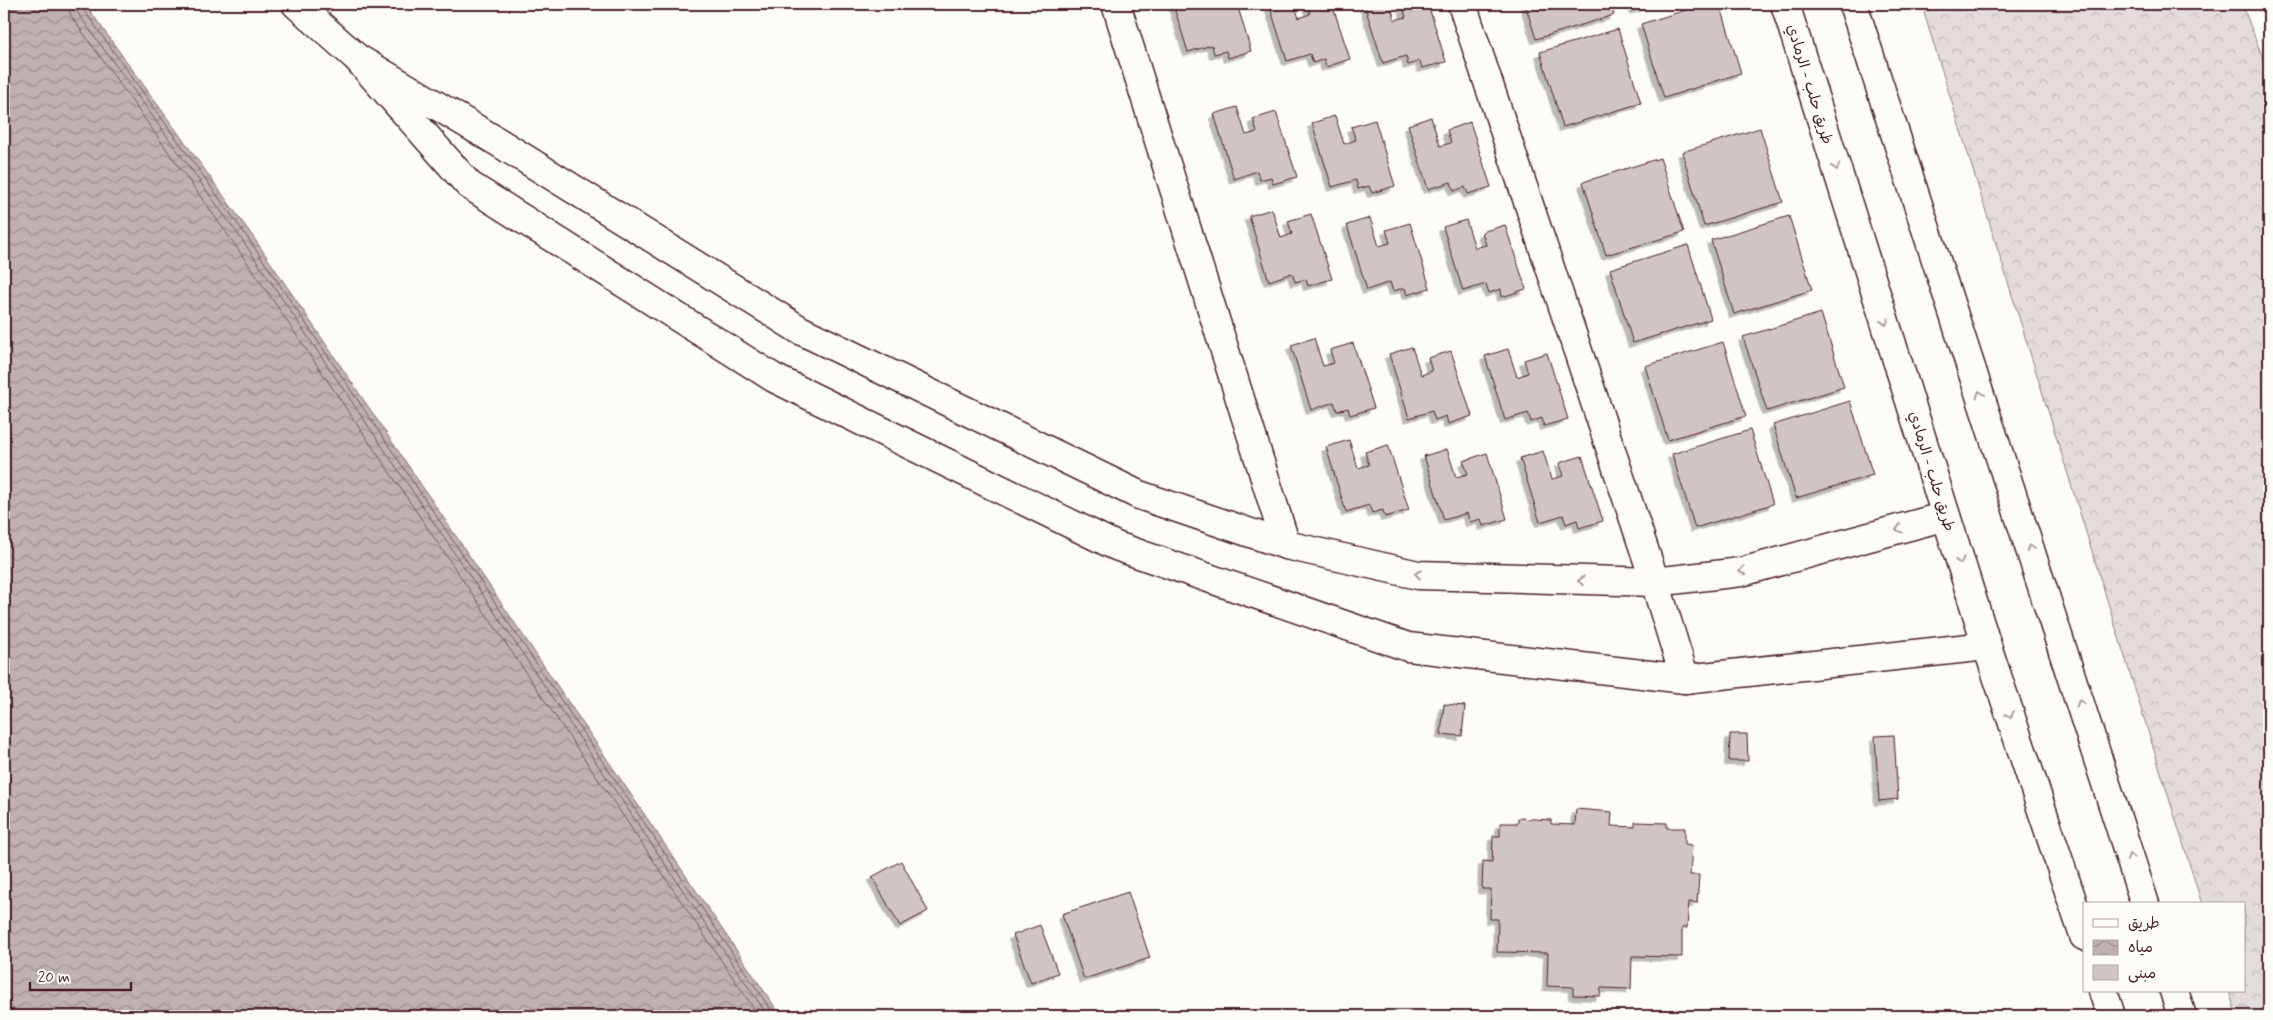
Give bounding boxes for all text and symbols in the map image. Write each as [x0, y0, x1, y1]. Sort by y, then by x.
street label: طريق حلب - الرمادي [1781, 22, 1837, 147]
one-way arrow [1831, 162, 1841, 171]
one-way arrow [1880, 317, 1890, 326]
one-way arrow [1975, 390, 1985, 398]
street label: طريق حلب - الرمادي [1903, 409, 1959, 534]
one-way arrow [1895, 523, 1904, 534]
one-way arrow [2026, 545, 2036, 553]
one-way arrow [1955, 556, 1965, 564]
one-way arrow [1738, 565, 1747, 576]
one-way arrow [1414, 569, 1422, 580]
one-way arrow [1576, 576, 1584, 586]
one-way arrow [2076, 699, 2086, 707]
one-way arrow [2004, 710, 2014, 719]
one-way arrow [2126, 854, 2136, 862]
legend [2083, 902, 2246, 992]
text: طريق [2128, 914, 2160, 934]
text: مياه [2128, 938, 2153, 958]
scale bar [30, 960, 131, 992]
text: مبنى [2128, 964, 2156, 984]
text: 20 m [38, 968, 70, 988]

